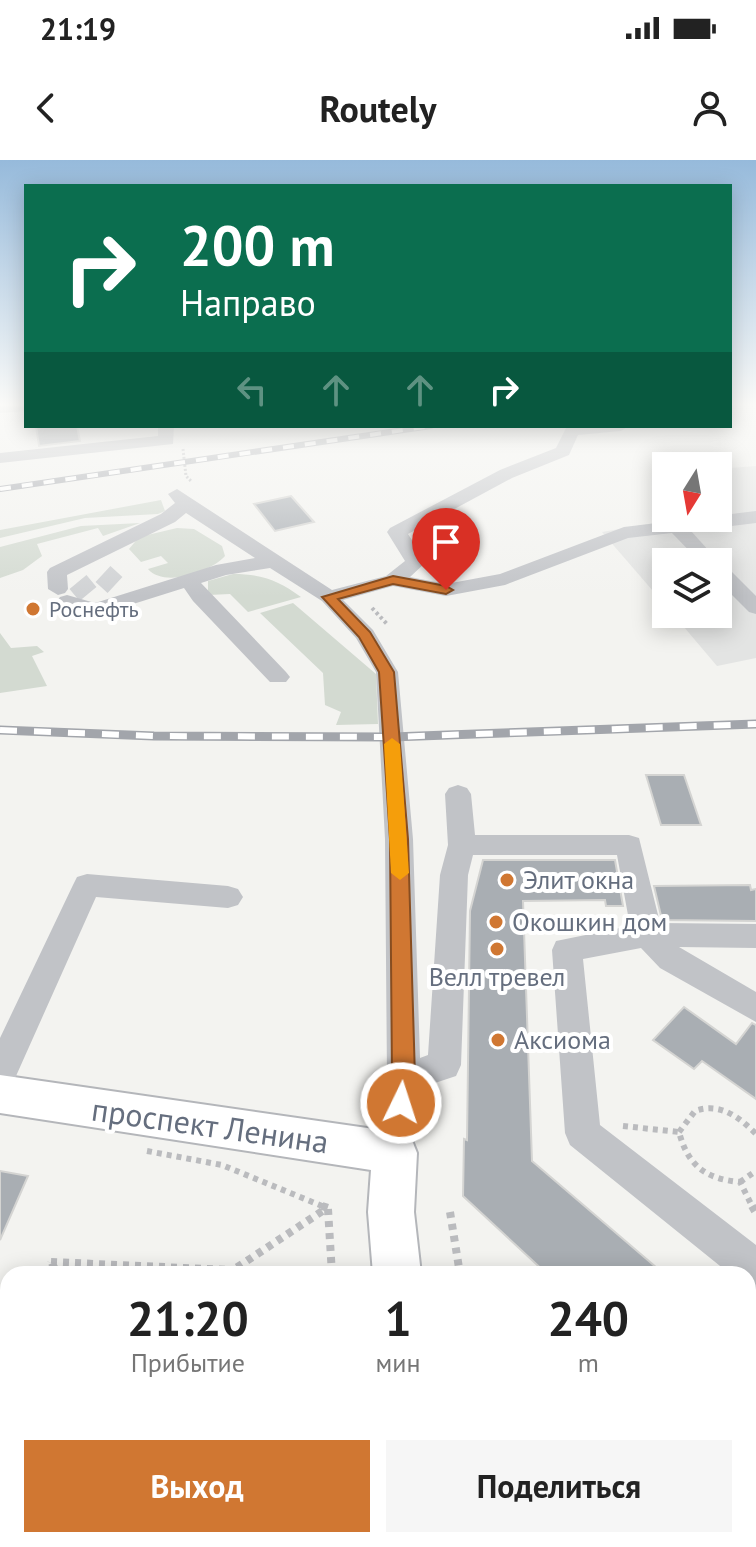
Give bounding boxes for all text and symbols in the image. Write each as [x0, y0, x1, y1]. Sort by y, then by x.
text: 21:19 [40, 9, 116, 48]
text: Routely [319, 85, 437, 132]
icon: back [24, 86, 68, 130]
icon: person [688, 86, 732, 130]
text: 200 m [180, 209, 335, 281]
icon: right [48, 216, 152, 320]
text: Направо [180, 279, 316, 326]
icon: left [230, 368, 274, 412]
icon: ahead [314, 368, 358, 412]
icon: ahead [398, 368, 442, 412]
icon: right [482, 368, 526, 412]
north arrow [652, 452, 732, 532]
map controls [652, 452, 732, 628]
pin [412, 508, 480, 590]
icon: arrive [424, 520, 468, 564]
button: layers [652, 548, 732, 628]
place label: Роснефть [49, 595, 139, 623]
marker: Роснефть [24, 600, 42, 618]
place label: Элит окна [523, 863, 634, 896]
marker: Элит окна [498, 871, 516, 889]
place label: Окошкин дом [512, 905, 667, 938]
marker: Окошкин дом [487, 913, 505, 931]
marker: Велл тревел [488, 940, 506, 958]
place label: Велл тревел [429, 960, 565, 993]
place label: Аксиома [514, 1023, 611, 1056]
marker: Аксиома [489, 1031, 507, 1049]
position arrow [359, 1061, 443, 1145]
street label: проспект Ленина [89, 1088, 331, 1162]
text: 21:20 [127, 1287, 249, 1349]
text: 1 [384, 1287, 412, 1349]
text: 240 [547, 1287, 629, 1349]
text: Прибытие [131, 1346, 245, 1379]
text: мин [376, 1346, 421, 1379]
text: m [578, 1346, 599, 1379]
button: Выход [24, 1440, 370, 1532]
button: Поделиться [386, 1440, 732, 1532]

